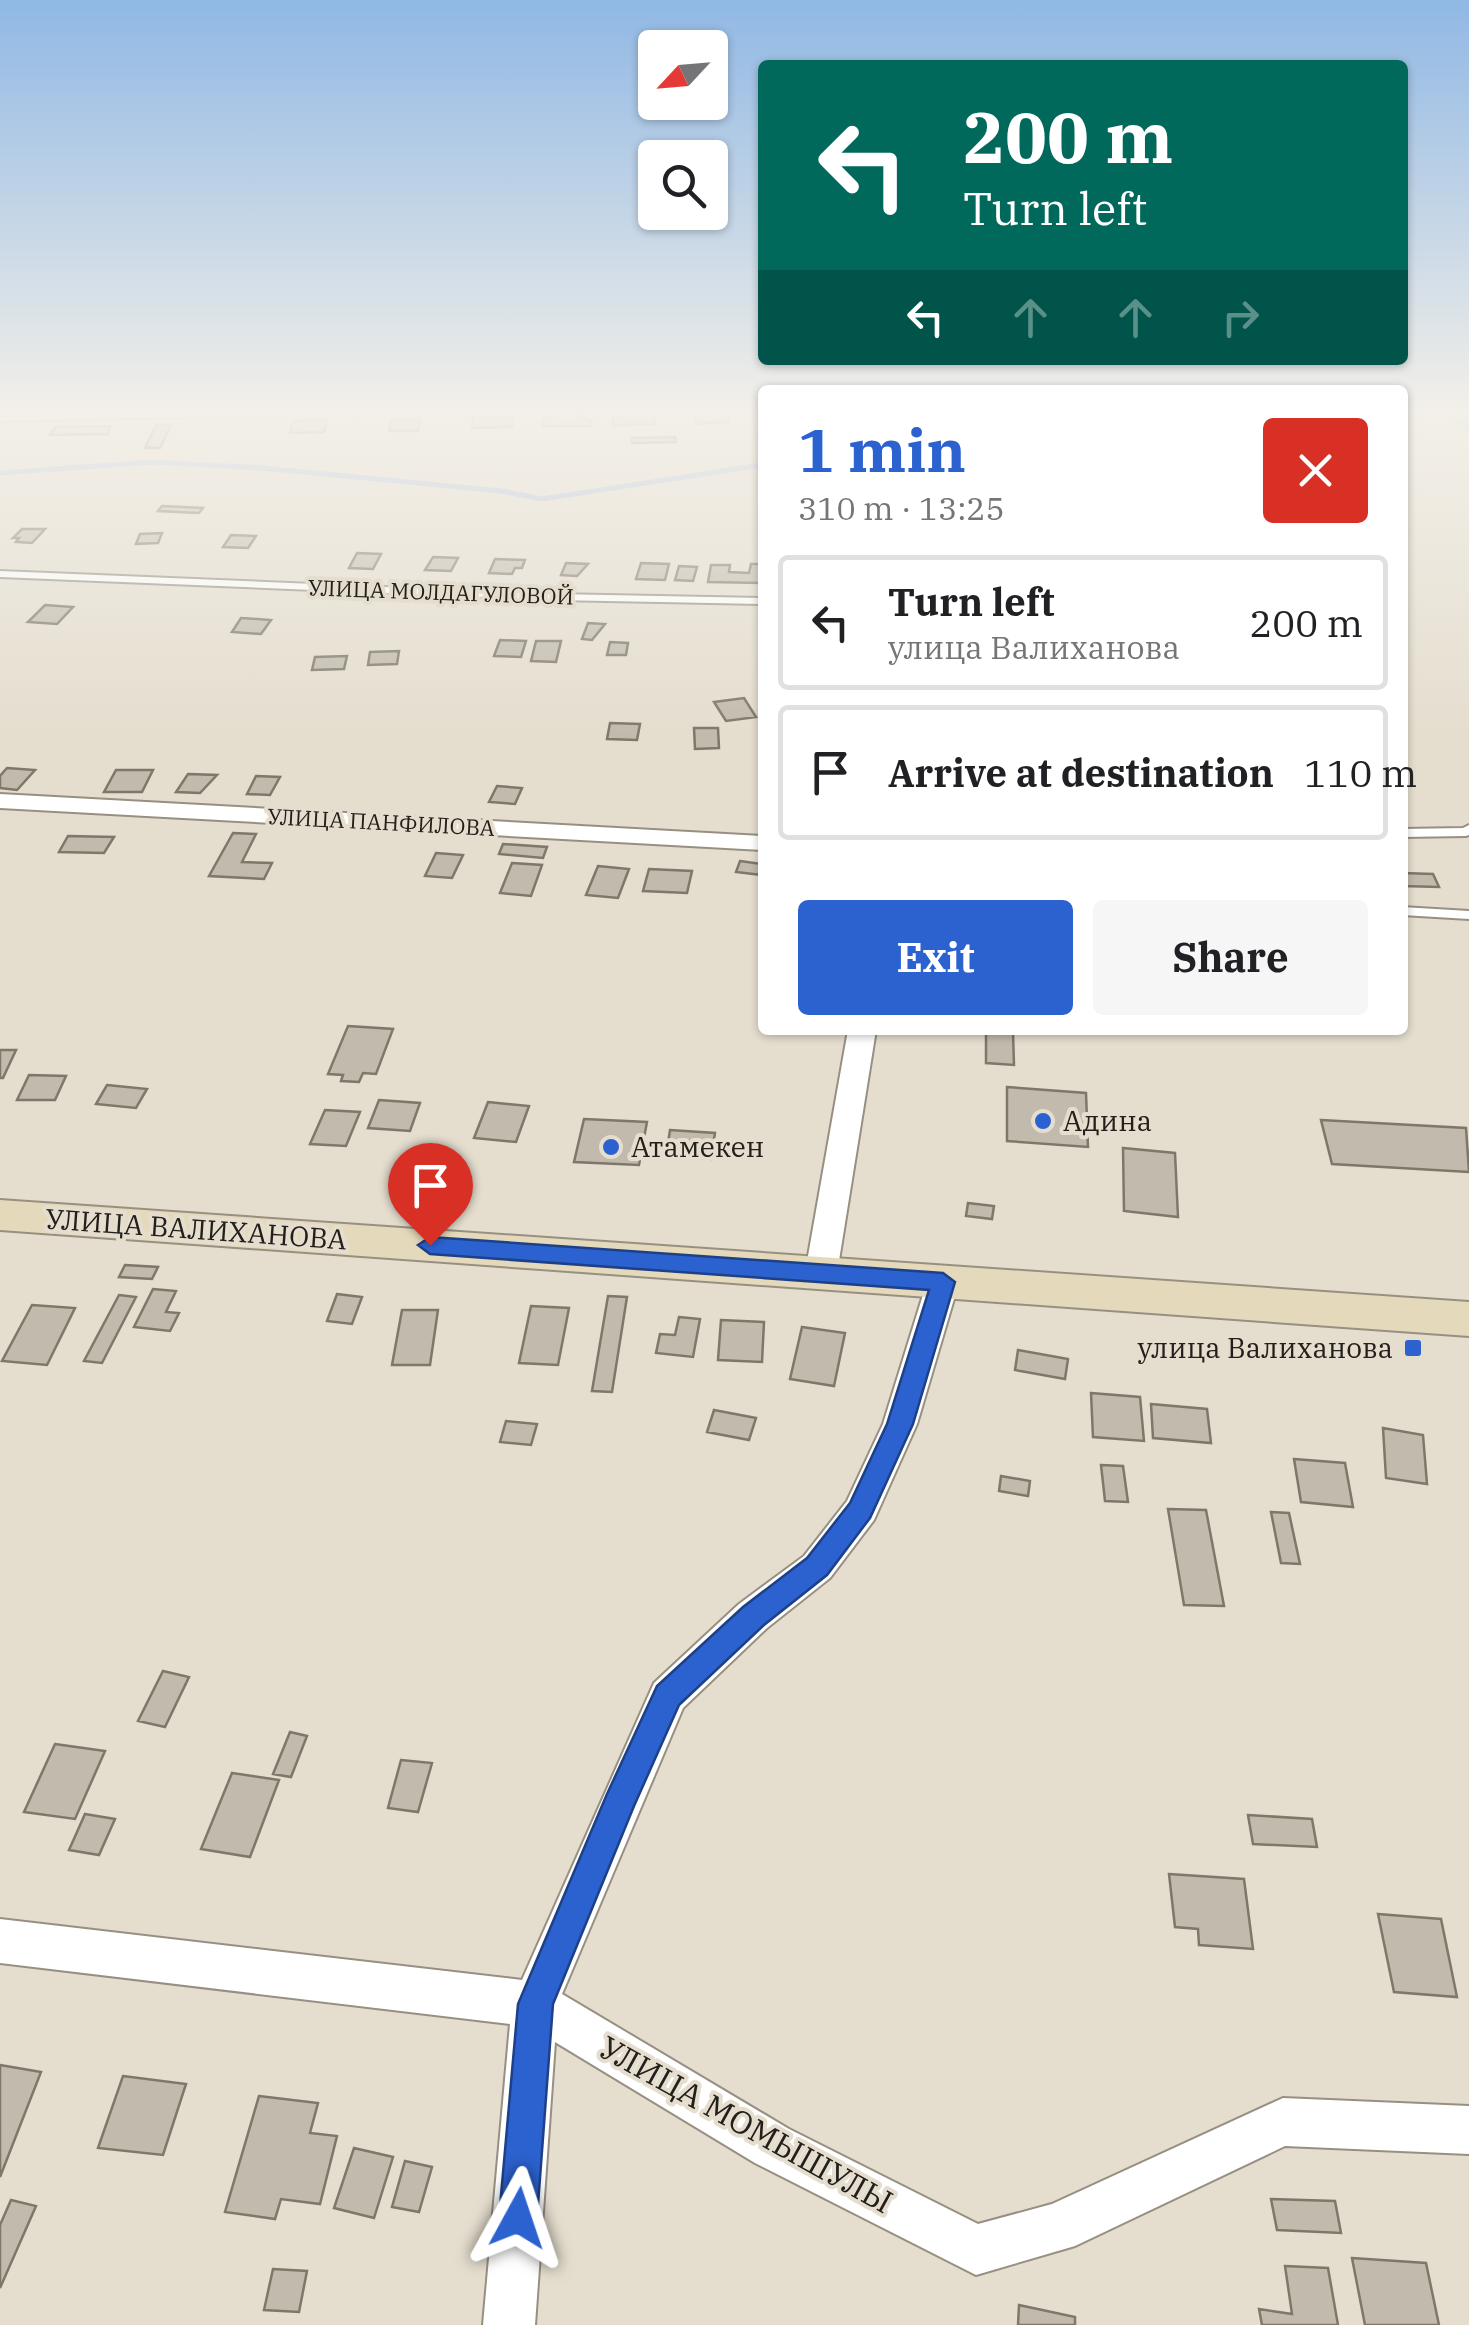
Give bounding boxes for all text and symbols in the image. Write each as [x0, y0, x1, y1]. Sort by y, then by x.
north arrow [638, 30, 728, 120]
map controls [638, 30, 728, 230]
text: 200 m [963, 91, 1173, 182]
icon: left [798, 100, 928, 230]
button: search [638, 140, 728, 230]
text: Turn left [963, 179, 1147, 237]
icon: left [898, 290, 953, 345]
icon: ahead [1003, 290, 1058, 345]
icon: ahead [1108, 290, 1163, 345]
icon: right [1213, 290, 1268, 345]
text: 1 min [798, 410, 966, 489]
button: close [1263, 418, 1368, 523]
text: 310 m · 13:25 [798, 487, 1005, 529]
street label: УЛИЦА МОЛДАГУЛОВОЙ [308, 572, 574, 611]
text: Turn left [888, 577, 1055, 626]
icon: left [803, 595, 858, 650]
text: 200 m [1250, 598, 1363, 647]
text: улица Валиханова [888, 626, 1180, 668]
icon: arrive [803, 745, 858, 800]
text: Arrive at destination [888, 748, 1274, 797]
text: 110 m [1304, 748, 1417, 797]
street label: УЛИЦА ПАНФИЛОВА [267, 801, 495, 842]
button: Exit [798, 900, 1073, 1015]
button: Share [1093, 900, 1368, 1015]
place label: Адина [1063, 1102, 1152, 1139]
marker: Адина [1032, 1110, 1054, 1132]
place label: Атамекен [631, 1128, 764, 1165]
marker: Атамекен [600, 1136, 622, 1158]
pin [388, 1143, 473, 1246]
icon: arrive [403, 1158, 458, 1213]
street label: УЛИЦА ВАЛИХАНОВА [44, 1200, 348, 1257]
place label: улица Валиханова [1138, 1329, 1393, 1366]
marker: улица Валиханова [1402, 1337, 1424, 1359]
street label: УЛИЦА МОМЫШУЛЫ [592, 2026, 901, 2222]
position arrow [466, 2166, 570, 2270]

